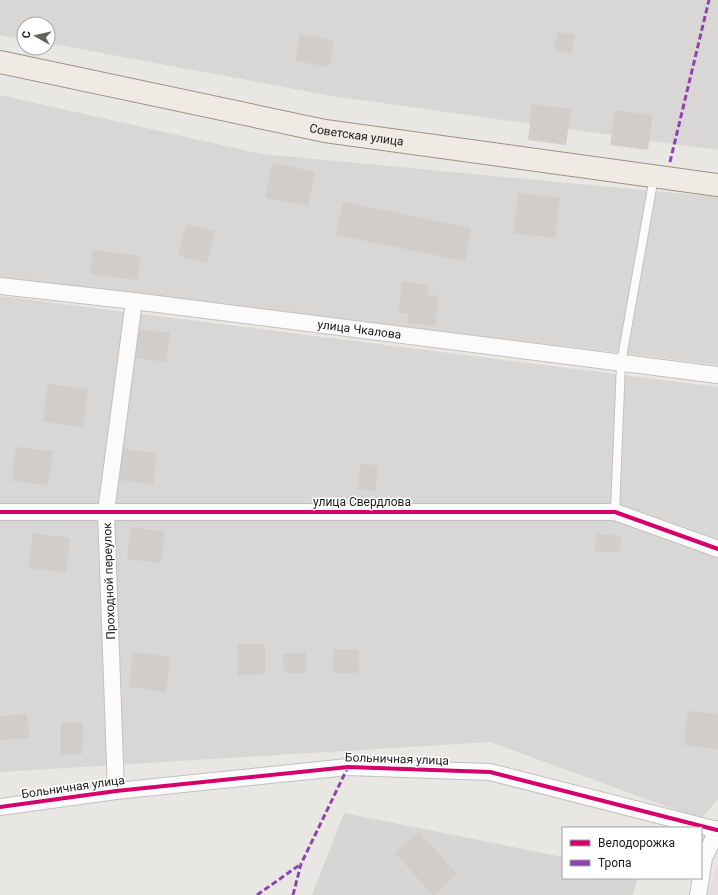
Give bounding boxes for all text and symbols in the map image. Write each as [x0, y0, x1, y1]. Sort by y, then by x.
north arrow [16, 16, 56, 56]
text: С [20, 30, 34, 39]
street label: Советская улица [308, 121, 404, 149]
street label: улица Чкалова [317, 317, 402, 342]
street label: улица Свердлова [313, 495, 411, 509]
street label: Проходной переулок [100, 522, 118, 640]
street label: Больничная улица [345, 750, 449, 768]
street label: Больничная улица [20, 773, 126, 801]
legend [562, 827, 702, 879]
text: Велодорожка [598, 836, 675, 850]
text: Тропа [598, 856, 632, 870]

